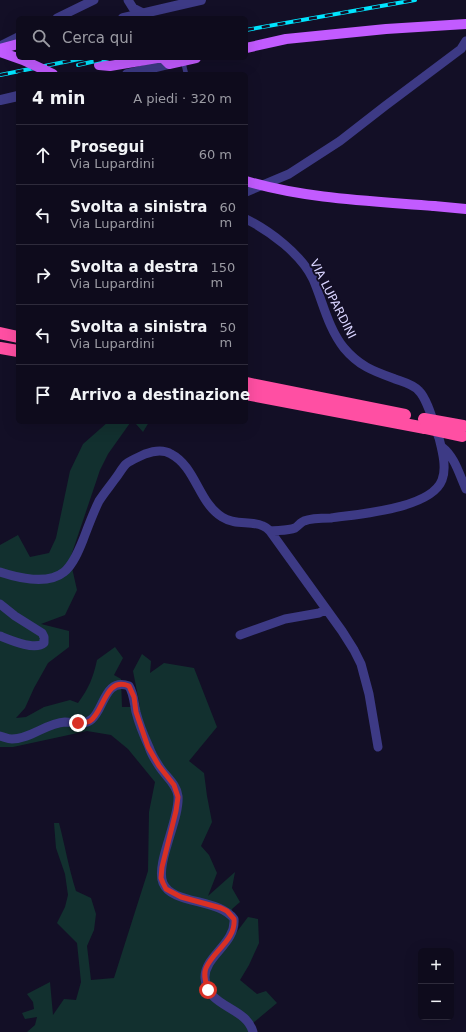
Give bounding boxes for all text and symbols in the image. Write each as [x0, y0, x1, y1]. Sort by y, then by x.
search box [16, 16, 248, 60]
icon: search [30, 27, 52, 49]
text: Cerca qui [62, 29, 133, 47]
text: 4 min [32, 88, 85, 108]
text: A piedi · 320 m [133, 91, 232, 106]
text: Prosegui [70, 138, 144, 156]
icon: ahead [32, 144, 54, 166]
text: 60 m [199, 147, 232, 162]
text: Via Lupardini [70, 156, 155, 171]
text: Svolta a sinistra [70, 198, 207, 216]
text: 60 m [219, 200, 236, 230]
icon: left [32, 204, 54, 226]
text: Via Lupardini [70, 216, 155, 231]
street label: VIA LUPARDINI [307, 257, 359, 341]
text: Svolta a destra [70, 258, 198, 276]
text: 150 m [210, 260, 235, 290]
icon: right [32, 264, 54, 286]
text: Via Lupardini [70, 276, 155, 291]
text: Svolta a sinistra [70, 318, 207, 336]
text: 50 m [219, 320, 236, 350]
icon: left [32, 324, 54, 346]
text: Via Lupardini [70, 336, 155, 351]
icon: arrive [32, 384, 54, 406]
text: Arrivo a destinazione [70, 386, 250, 404]
route end [69, 714, 87, 732]
map controls [418, 948, 454, 1020]
button: + [418, 948, 454, 984]
route start [199, 981, 217, 999]
button: − [418, 984, 454, 1020]

